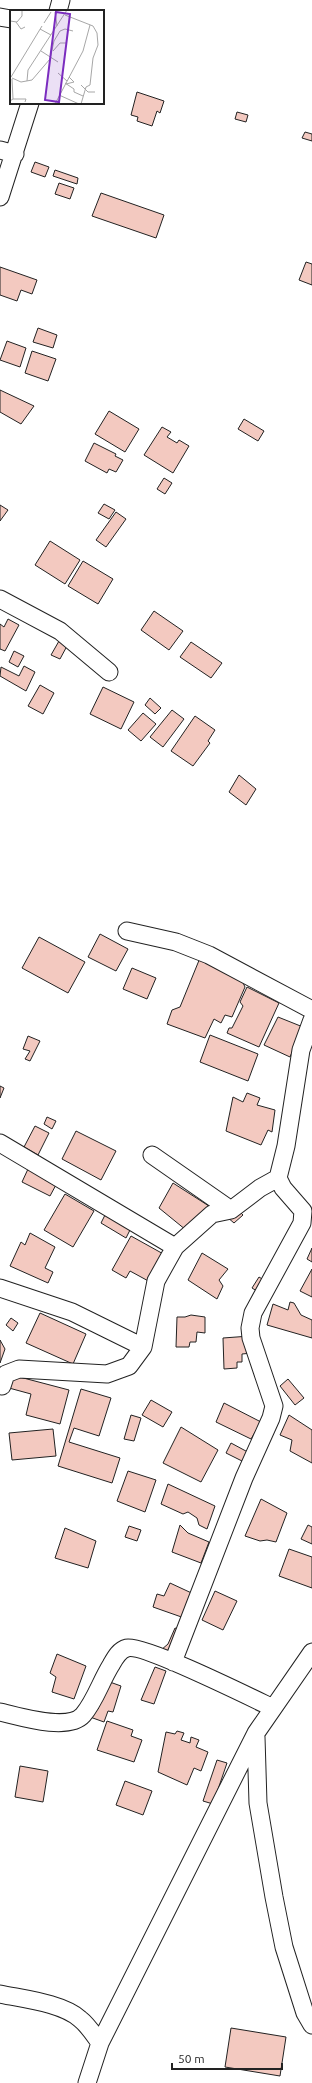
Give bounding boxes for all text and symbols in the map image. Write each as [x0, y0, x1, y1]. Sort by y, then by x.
inset map [10, 10, 104, 104]
scale bar [172, 2045, 282, 2071]
text: 50 m [178, 2052, 205, 2065]

